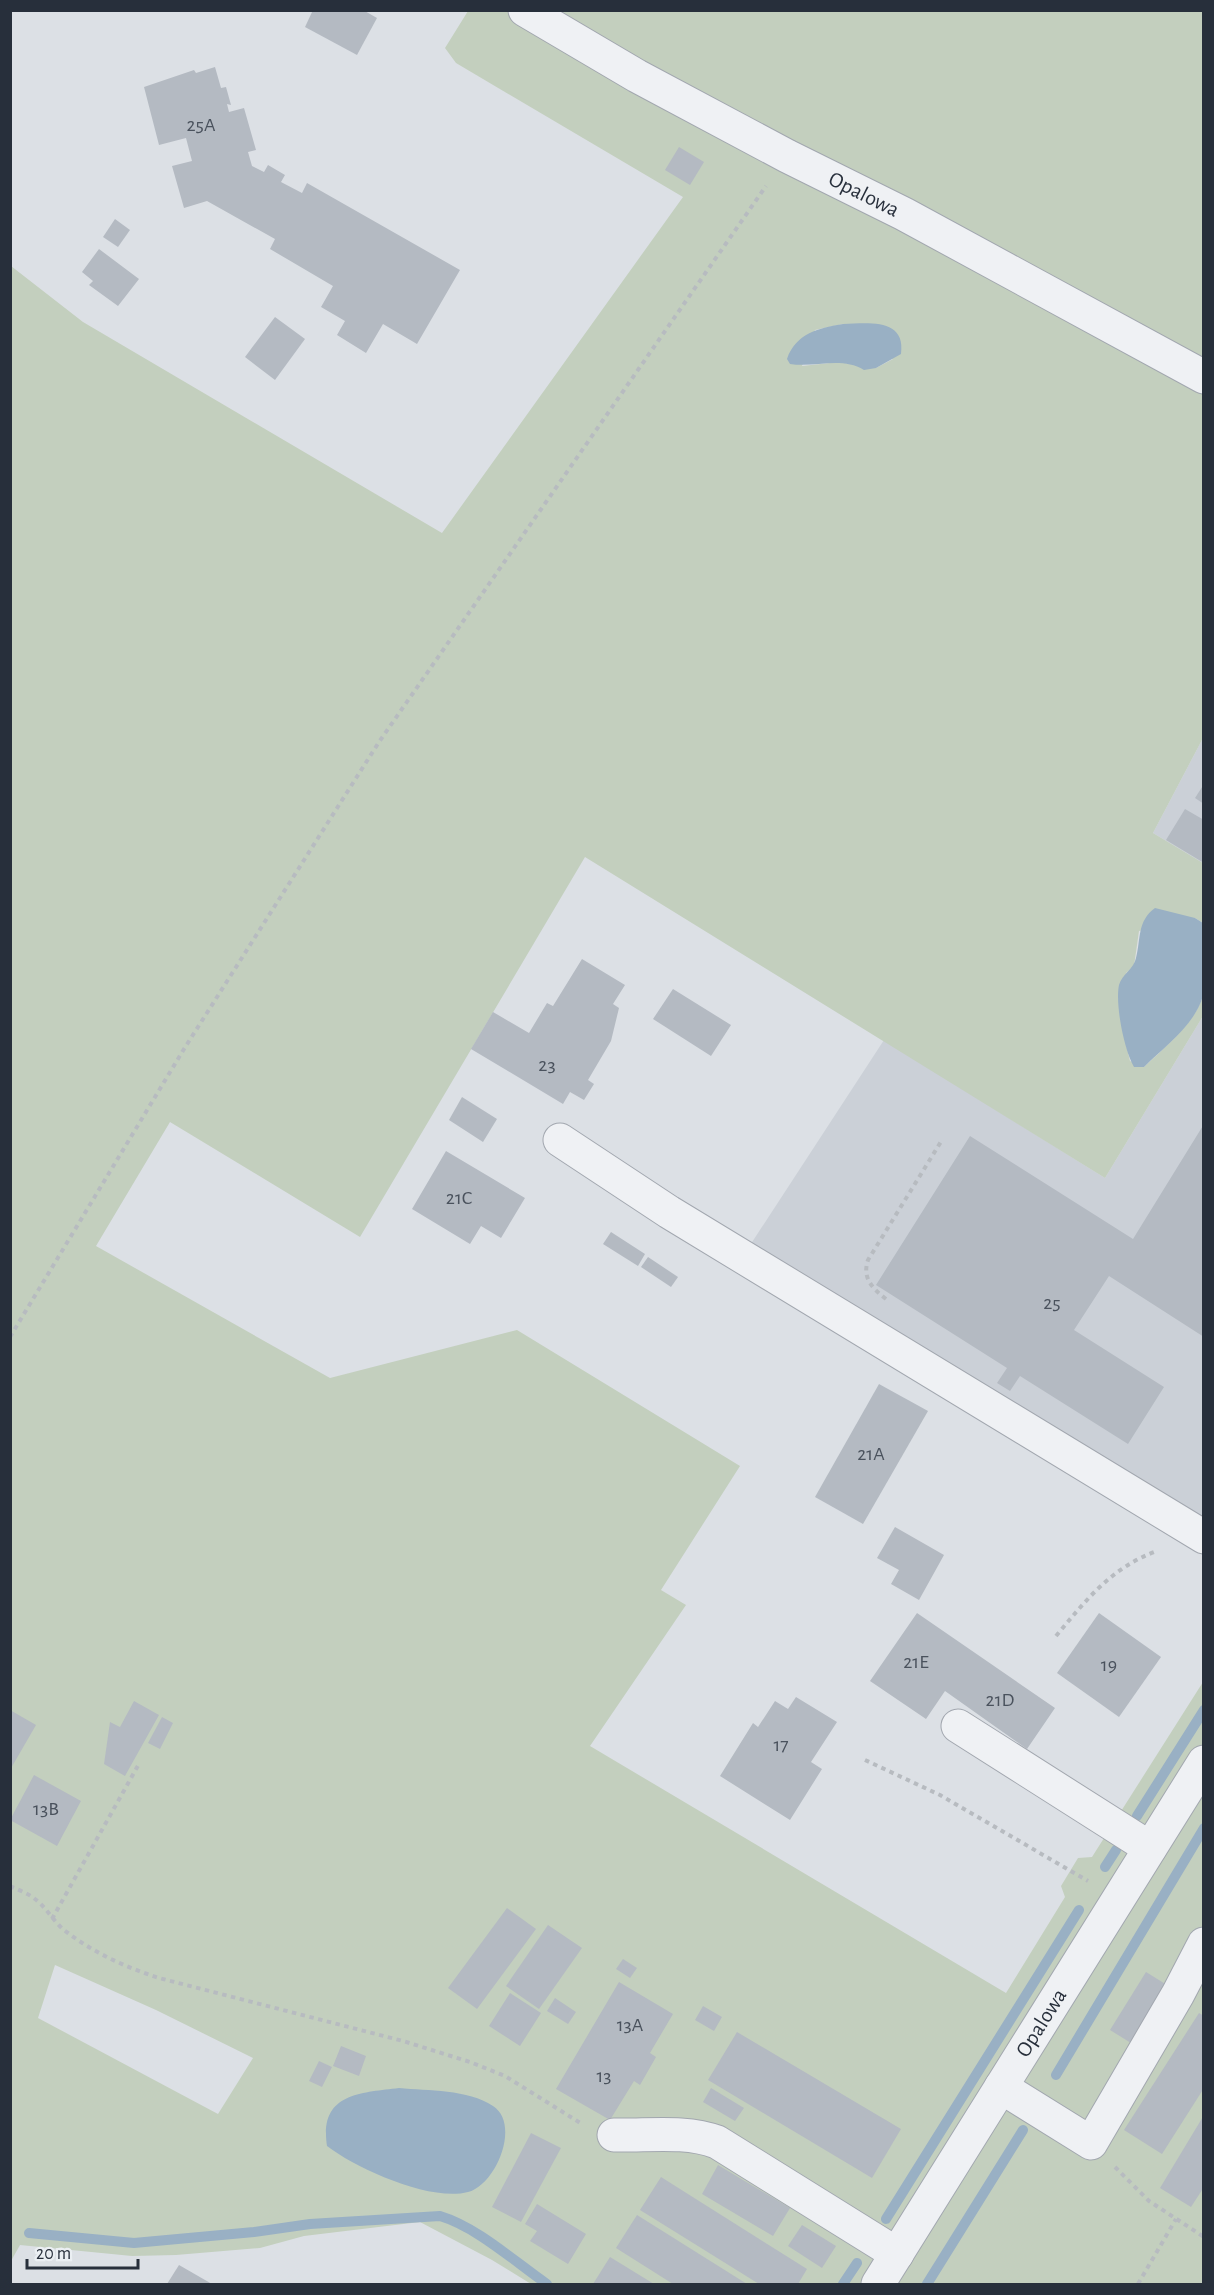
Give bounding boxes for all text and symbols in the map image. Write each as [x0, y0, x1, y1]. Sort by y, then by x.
house number: 25A [186, 115, 216, 135]
street label: Opalowa [825, 167, 903, 221]
house number: 23 [538, 1055, 556, 1075]
house number: 21C [446, 1188, 472, 1208]
house number: 25 [1043, 1293, 1061, 1313]
house number: 21A [857, 1444, 885, 1464]
house number: 21E [903, 1652, 929, 1672]
house number: 19 [1101, 1655, 1117, 1675]
house number: 21D [986, 1690, 1015, 1710]
house number: 17 [773, 1735, 789, 1755]
house number: 13B [33, 1799, 59, 1819]
street label: Opalowa [1012, 1985, 1071, 2061]
house number: 13A [617, 2015, 644, 2035]
house number: 13 [596, 2066, 612, 2086]
scale bar [27, 2232, 138, 2270]
text: 20 m [36, 2245, 71, 2263]

